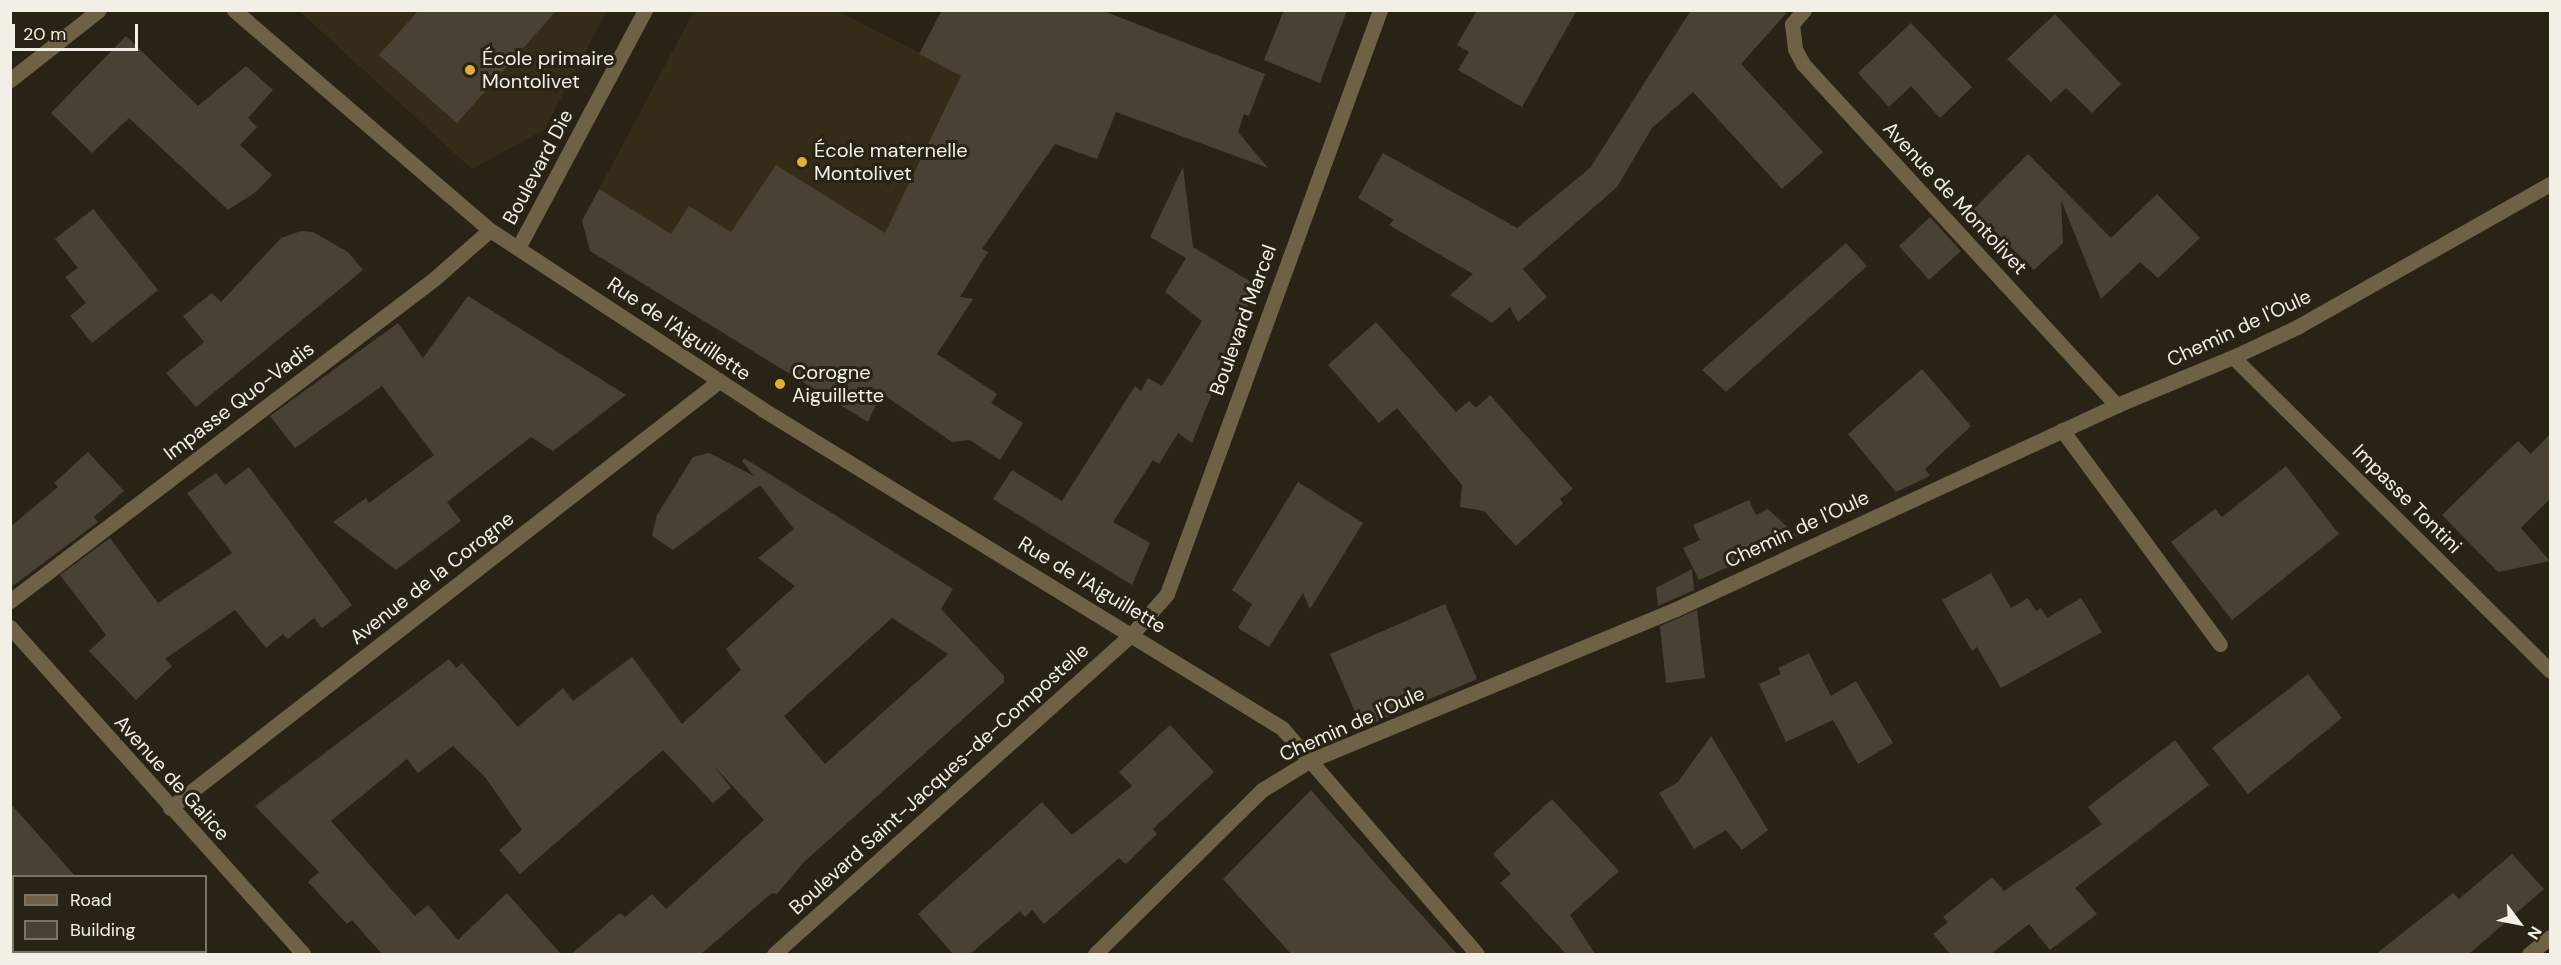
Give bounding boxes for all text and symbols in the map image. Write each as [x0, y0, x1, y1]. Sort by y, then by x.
scale bar [15, 12, 141, 50]
text: 20 m [23, 22, 66, 46]
place label: École primaire Montolivet [482, 46, 614, 93]
marker: École primaire Montolivet [463, 63, 477, 77]
street label: Boulevard Die [498, 106, 578, 228]
street label: Avenue de Montolivet [1878, 117, 2032, 279]
place label: École maternelle Montolivet [814, 138, 968, 185]
marker: École maternelle Montolivet [795, 155, 809, 169]
street label: Boulevard Marcel [1205, 241, 1281, 399]
street label: Rue de l'Aiguillette [603, 272, 755, 386]
street label: Chemin de l'Oule [2163, 284, 2315, 372]
street label: Impasse Quo-Vadis [159, 337, 319, 465]
place label: Corogne Aiguillette [792, 360, 884, 407]
marker: Corogne Aiguillette [773, 377, 787, 391]
street label: Impasse Tontini [2347, 439, 2467, 559]
street label: Chemin de l'Oule [1721, 485, 1873, 573]
street label: Avenue de la Corogne [345, 506, 519, 650]
street label: Rue de l'Aiguillette [1014, 531, 1170, 639]
street label: Boulevard Saint-Jacques-de-Compostelle [784, 638, 1094, 920]
street label: Chemin de l'Oule [1276, 681, 1428, 767]
street label: Avenue de Galice [109, 710, 235, 846]
legend [12, 875, 207, 953]
text: Road [70, 888, 112, 912]
north arrow [2489, 893, 2549, 953]
text: Building [70, 918, 135, 942]
text: N [2523, 922, 2547, 943]

